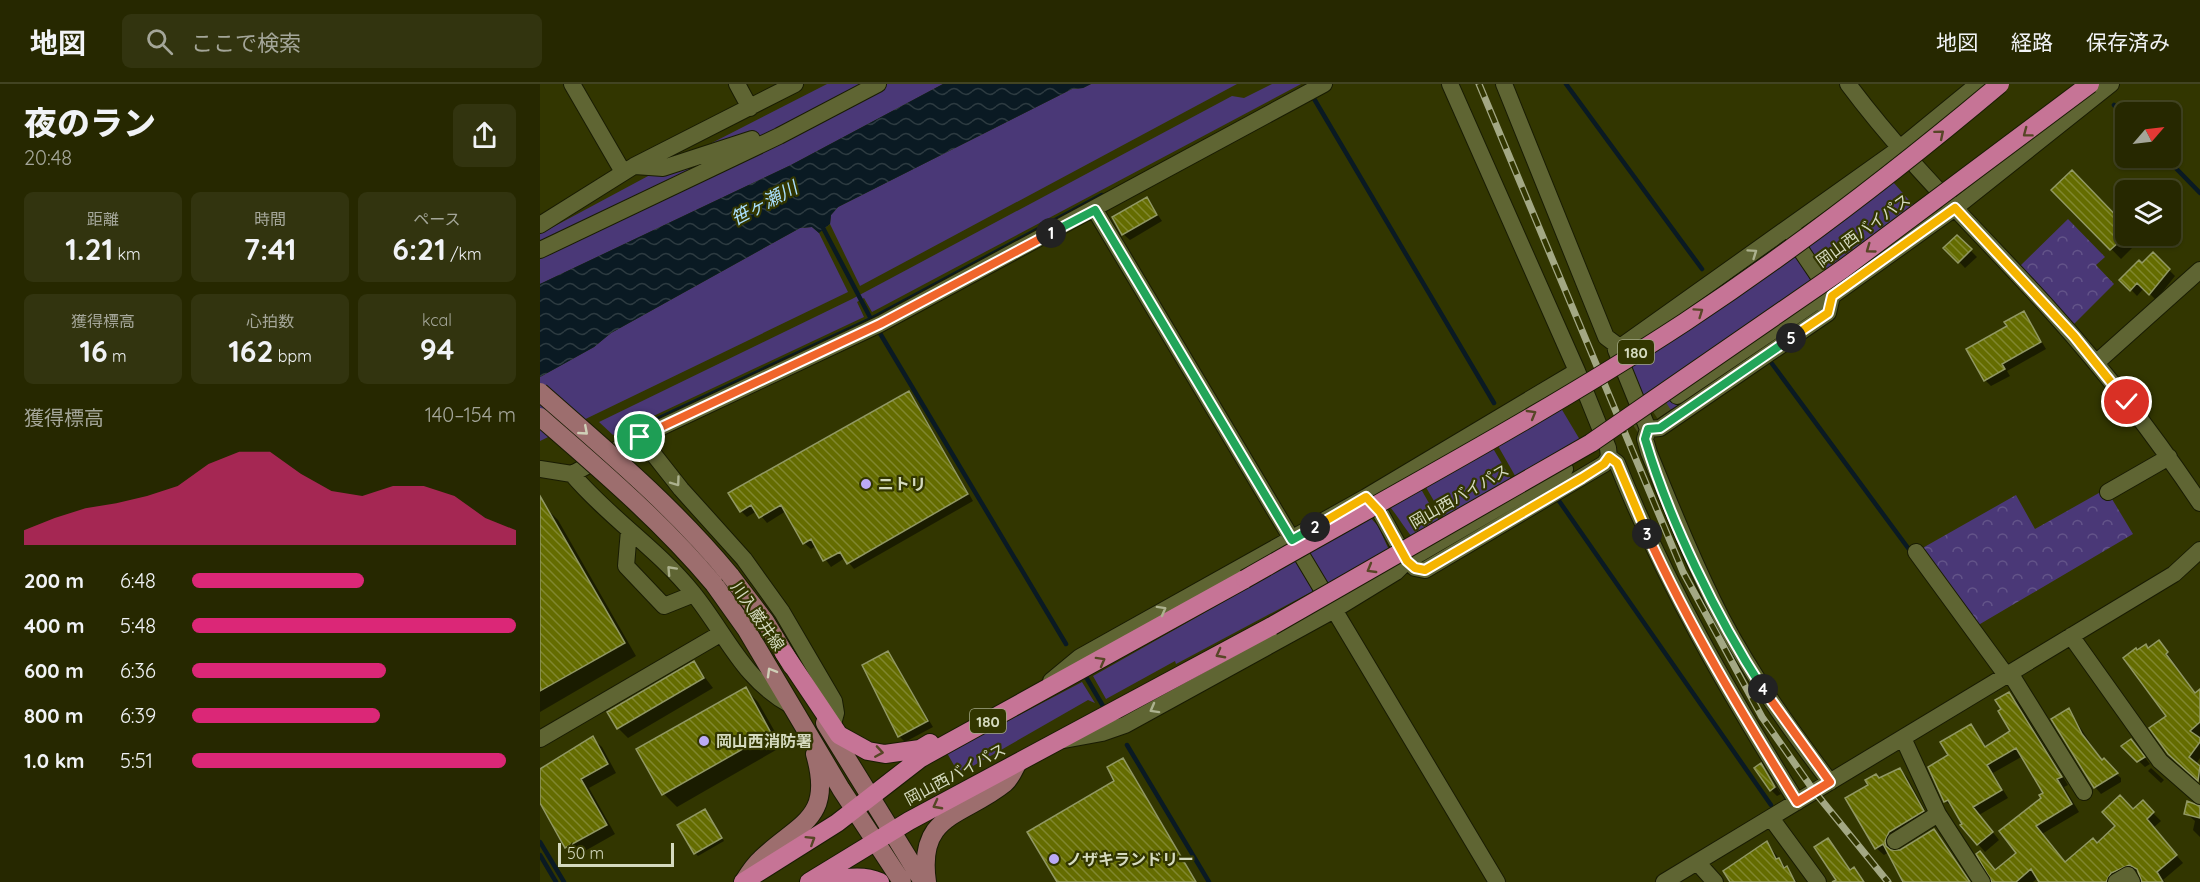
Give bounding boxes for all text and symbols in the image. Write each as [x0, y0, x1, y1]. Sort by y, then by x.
search box [122, 14, 542, 68]
text: 地図 [30, 25, 86, 60]
icon: search [143, 25, 176, 58]
text: ここで検索 [191, 29, 301, 57]
text: 地図 [1936, 29, 1978, 55]
text: 経路 [2011, 29, 2053, 55]
text: 保存済み [2086, 29, 2170, 55]
text: 夜のラン [24, 102, 156, 143]
north arrow [2115, 102, 2181, 168]
map controls [2115, 102, 2181, 246]
button: share [453, 104, 516, 167]
one-way arrow [2022, 125, 2033, 136]
one-way arrow [1933, 131, 1944, 142]
text: 20:48 [24, 145, 72, 170]
water label: 笹ヶ瀬川 [727, 175, 803, 230]
button: layers [2115, 180, 2181, 246]
street label: 岡山西バイパス [1812, 189, 1914, 271]
text: 距離 [87, 209, 119, 229]
text: 時間 [254, 209, 286, 229]
text: ペース [413, 209, 461, 229]
pin: 1 [1036, 218, 1066, 248]
text: 1 [1048, 223, 1054, 243]
text: 1.21 [65, 230, 113, 268]
text: 7:41 [243, 230, 297, 268]
text: 6:21 [392, 230, 446, 268]
one-way arrow [1866, 242, 1877, 253]
text: km [113, 244, 141, 264]
text: /km [446, 244, 482, 264]
one-way arrow [1746, 249, 1757, 260]
one-way arrow [1692, 308, 1703, 319]
text: kcal [422, 310, 452, 330]
text: 獲得標高 [71, 311, 135, 331]
text: 心拍数 [246, 311, 294, 331]
pin: 5 [1776, 323, 1806, 353]
text: 5 [1786, 328, 1796, 348]
text: 94 [420, 330, 454, 368]
text: 16 [79, 332, 108, 370]
text: 162 [228, 332, 273, 370]
road number: 180 [1618, 340, 1654, 364]
text: m [108, 346, 127, 366]
text: bpm [273, 346, 312, 366]
pin [2101, 376, 2152, 427]
icon: check [2110, 385, 2143, 418]
text: 140–154 m [425, 402, 516, 427]
text: 獲得標高 [24, 405, 104, 430]
one-way arrow [1526, 410, 1536, 421]
pin [614, 411, 665, 462]
icon: arrive [623, 420, 656, 453]
one-way arrow [577, 424, 588, 435]
street label: 岡山西バイパス [1406, 459, 1512, 533]
place label: ニトリ [878, 474, 926, 494]
one-way arrow [669, 476, 680, 487]
marker: ニトリ [859, 477, 873, 491]
pin: 2 [1300, 512, 1330, 542]
text: 2 [1310, 517, 1320, 537]
pin: 3 [1632, 519, 1662, 549]
text: 3 [1643, 524, 1651, 544]
one-way arrow [1367, 562, 1377, 574]
one-way arrow [667, 566, 678, 576]
text: 200 m [24, 568, 84, 593]
text: 6:48 [120, 568, 156, 593]
street label: 川入巌井線 [727, 577, 789, 655]
one-way arrow [1156, 606, 1167, 617]
text: 400 m [24, 613, 84, 638]
text: 5:48 [120, 613, 156, 638]
one-way arrow [1216, 647, 1226, 658]
one-way arrow [1095, 657, 1105, 668]
text: 600 m [24, 658, 84, 683]
text: 6:36 [120, 658, 156, 683]
one-way arrow [767, 668, 779, 678]
pin: 4 [1748, 674, 1778, 704]
text: 4 [1758, 679, 1768, 699]
one-way arrow [1150, 702, 1160, 713]
text: 800 m [24, 703, 84, 728]
text: 6:39 [120, 703, 156, 728]
road number: 180 [970, 709, 1006, 733]
place label: 岡山西消防署 [716, 731, 812, 751]
marker: 岡山西消防署 [697, 734, 711, 748]
street label: 岡山西バイパス [901, 739, 1009, 809]
one-way arrow [874, 746, 883, 758]
text: 1.0 km [24, 748, 84, 773]
text: 5:51 [120, 748, 153, 773]
one-way arrow [933, 798, 944, 810]
one-way arrow [804, 836, 815, 847]
scale bar [558, 840, 674, 868]
text: 50 m [567, 843, 604, 863]
place label: ノザキランドリー [1066, 849, 1194, 869]
marker: ノザキランドリー [1047, 852, 1061, 866]

